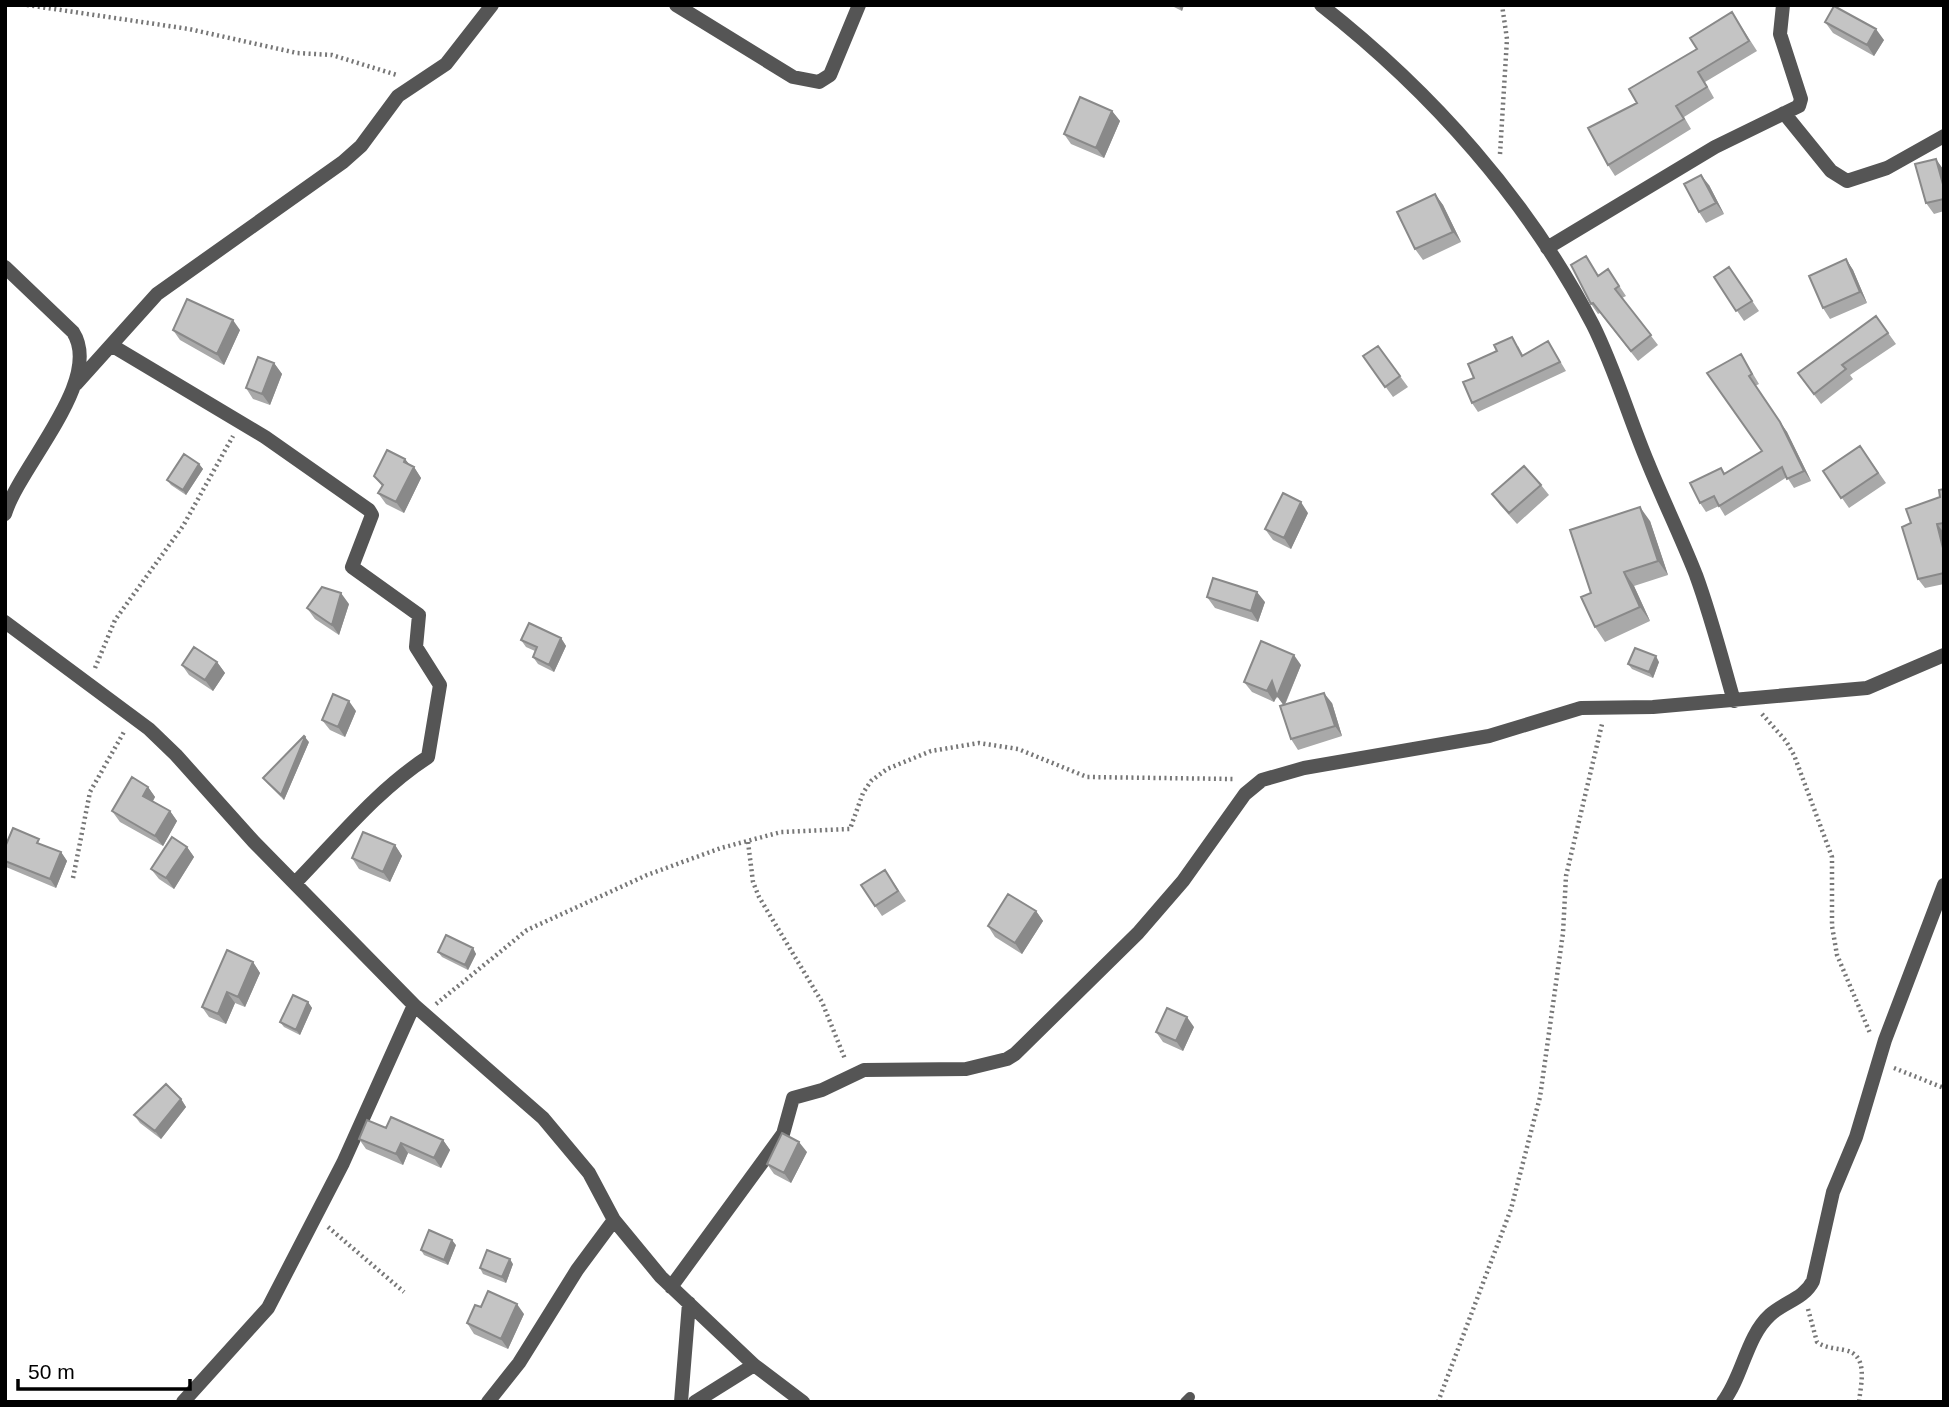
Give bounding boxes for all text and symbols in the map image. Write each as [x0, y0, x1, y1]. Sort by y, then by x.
scale bar [18, 1348, 189, 1392]
text: 50 m [28, 1360, 75, 1383]

